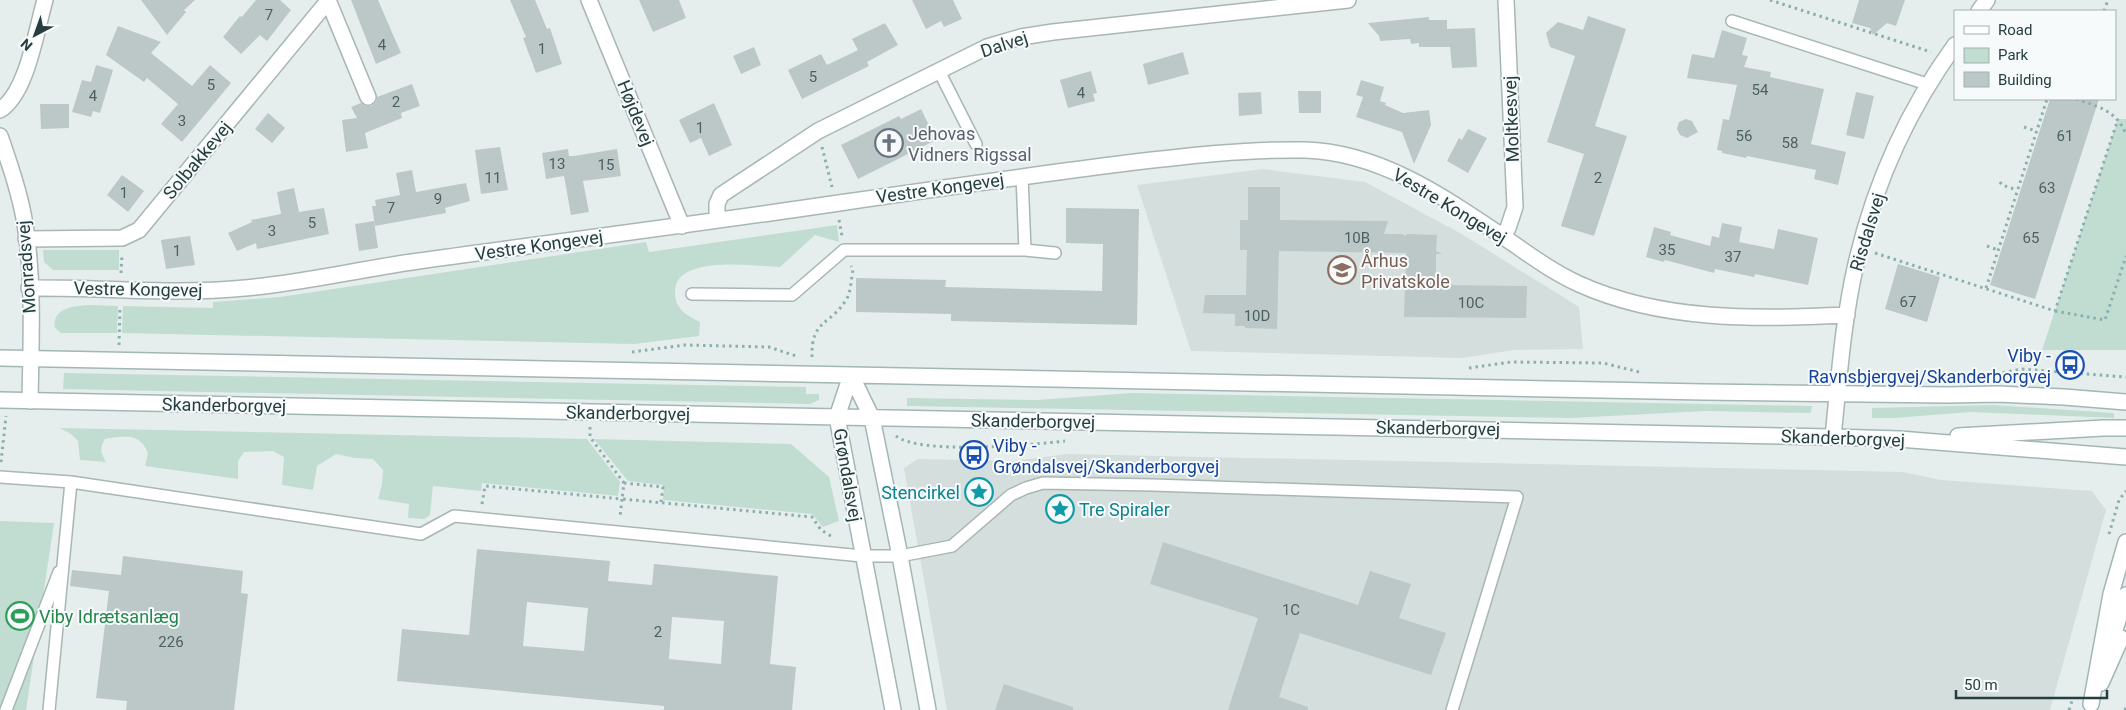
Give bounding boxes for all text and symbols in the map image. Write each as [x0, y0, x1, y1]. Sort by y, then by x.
house number: 7 [265, 6, 273, 24]
north arrow [10, 10, 60, 60]
legend [1954, 10, 2116, 100]
text: Road [1998, 21, 2032, 39]
street label: Dalvej [978, 27, 1030, 61]
text: N [17, 36, 35, 54]
house number: 4 [378, 36, 387, 54]
house number: 1 [538, 40, 546, 58]
text: Park [1998, 46, 2029, 64]
house number: 5 [809, 68, 817, 86]
text: Building [1998, 71, 2052, 89]
street label: Moltkesvej [1499, 75, 1523, 163]
house number: 5 [207, 76, 215, 94]
street label: Højdevej [613, 77, 659, 149]
house number: 54 [1752, 81, 1769, 99]
house number: 4 [1077, 84, 1086, 102]
house number: 4 [89, 87, 98, 105]
house number: 2 [392, 93, 400, 111]
house number: 3 [178, 112, 186, 130]
street label: Solbakkevej [158, 117, 236, 203]
house number: 1 [696, 119, 704, 137]
place label: Jehovas Vidners Rigssal [908, 123, 1032, 165]
house number: 56 [1736, 127, 1752, 145]
house number: 61 [2057, 127, 2073, 145]
church icon: Jehovas Vidners Rigssal [874, 128, 904, 158]
house number: 58 [1782, 134, 1798, 152]
house number: 13 [549, 155, 565, 173]
house number: 15 [598, 156, 614, 174]
street label: Vestre Kongevej [1389, 164, 1511, 248]
house number: 11 [485, 169, 501, 187]
street label: Vestre Kongevej [875, 169, 1005, 207]
house number: 2 [1594, 169, 1602, 187]
house number: 63 [2039, 179, 2055, 197]
house number: 1 [120, 184, 128, 202]
house number: 9 [434, 190, 442, 208]
street label: Risdalsvej [1845, 190, 1889, 274]
house number: 7 [387, 199, 395, 217]
house number: 5 [308, 214, 316, 232]
street label: Monradsvej [12, 220, 40, 314]
house number: 3 [268, 222, 276, 240]
street label: Vestre Kongevej [474, 226, 604, 264]
house number: 10B [1344, 229, 1370, 247]
house number: 65 [2023, 229, 2039, 247]
house number: 35 [1659, 241, 1675, 259]
house number: 1 [173, 242, 181, 260]
house number: 37 [1725, 248, 1741, 266]
place label: Århus Privatskole [1361, 249, 1450, 292]
school or university icon: Århus Privatskole [1327, 255, 1357, 285]
street label: Vestre Kongevej [73, 277, 203, 301]
house number: 67 [1900, 293, 1916, 311]
house number: 10C [1458, 294, 1485, 312]
house number: 10D [1244, 307, 1270, 325]
place label: Viby - Ravnsbjergvej/Skanderborgvej [1808, 345, 2051, 387]
bus stop icon: Viby - Ravnsbjergvej/Skanderborgvej [2055, 350, 2085, 380]
street label: Skanderborgvej [162, 393, 286, 417]
street label: Skanderborgvej [566, 401, 690, 425]
street label: Skanderborgvej [971, 409, 1095, 433]
street label: Skanderborgvej [1376, 416, 1500, 440]
street label: Skanderborgvej [1781, 425, 1905, 451]
street label: Grøndalsvej [829, 427, 867, 523]
place label: Viby - Grøndalsvej/Skanderborgvej [993, 435, 1219, 477]
bus stop icon: Viby - Grøndalsvej/Skanderborgvej [959, 440, 989, 470]
place icon: Stencirkel [964, 477, 994, 507]
place label: Stencirkel [881, 482, 960, 503]
place icon: Tre Spiraler [1045, 494, 1075, 524]
place label: Tre Spiraler [1079, 499, 1170, 520]
sports icon: Viby Idrætsanlæg [5, 601, 35, 631]
house number: 1C [1282, 601, 1300, 619]
place label: Viby Idrætsanlæg [39, 606, 179, 627]
house number: 2 [654, 623, 662, 641]
house number: 226 [158, 633, 184, 651]
scale bar [1956, 668, 2107, 700]
text: 50 m [1964, 676, 1998, 694]

